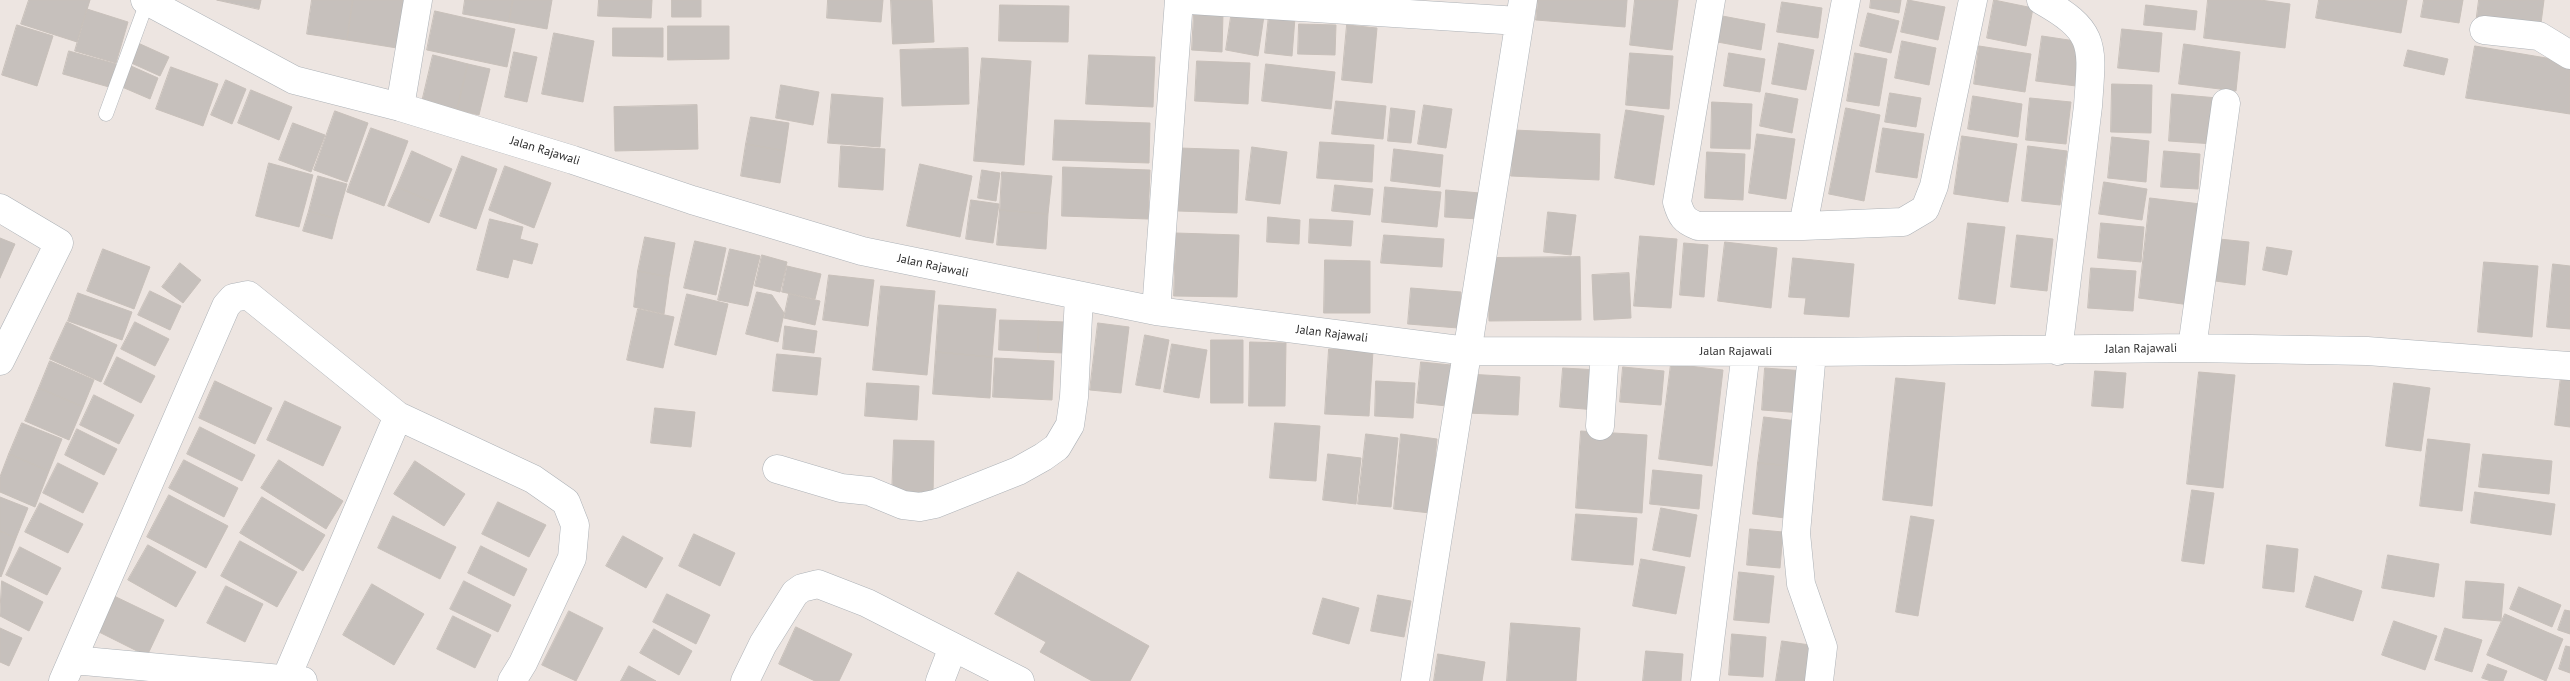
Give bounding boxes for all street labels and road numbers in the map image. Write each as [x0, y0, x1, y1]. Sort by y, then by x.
street label: Jalan Rajawali [508, 134, 582, 168]
street label: Jalan Rajawali [896, 251, 970, 281]
street label: Jalan Rajawali [1295, 322, 1369, 346]
street label: Jalan Rajawali [2105, 341, 2177, 357]
street label: Jalan Rajawali [1700, 345, 1772, 359]

